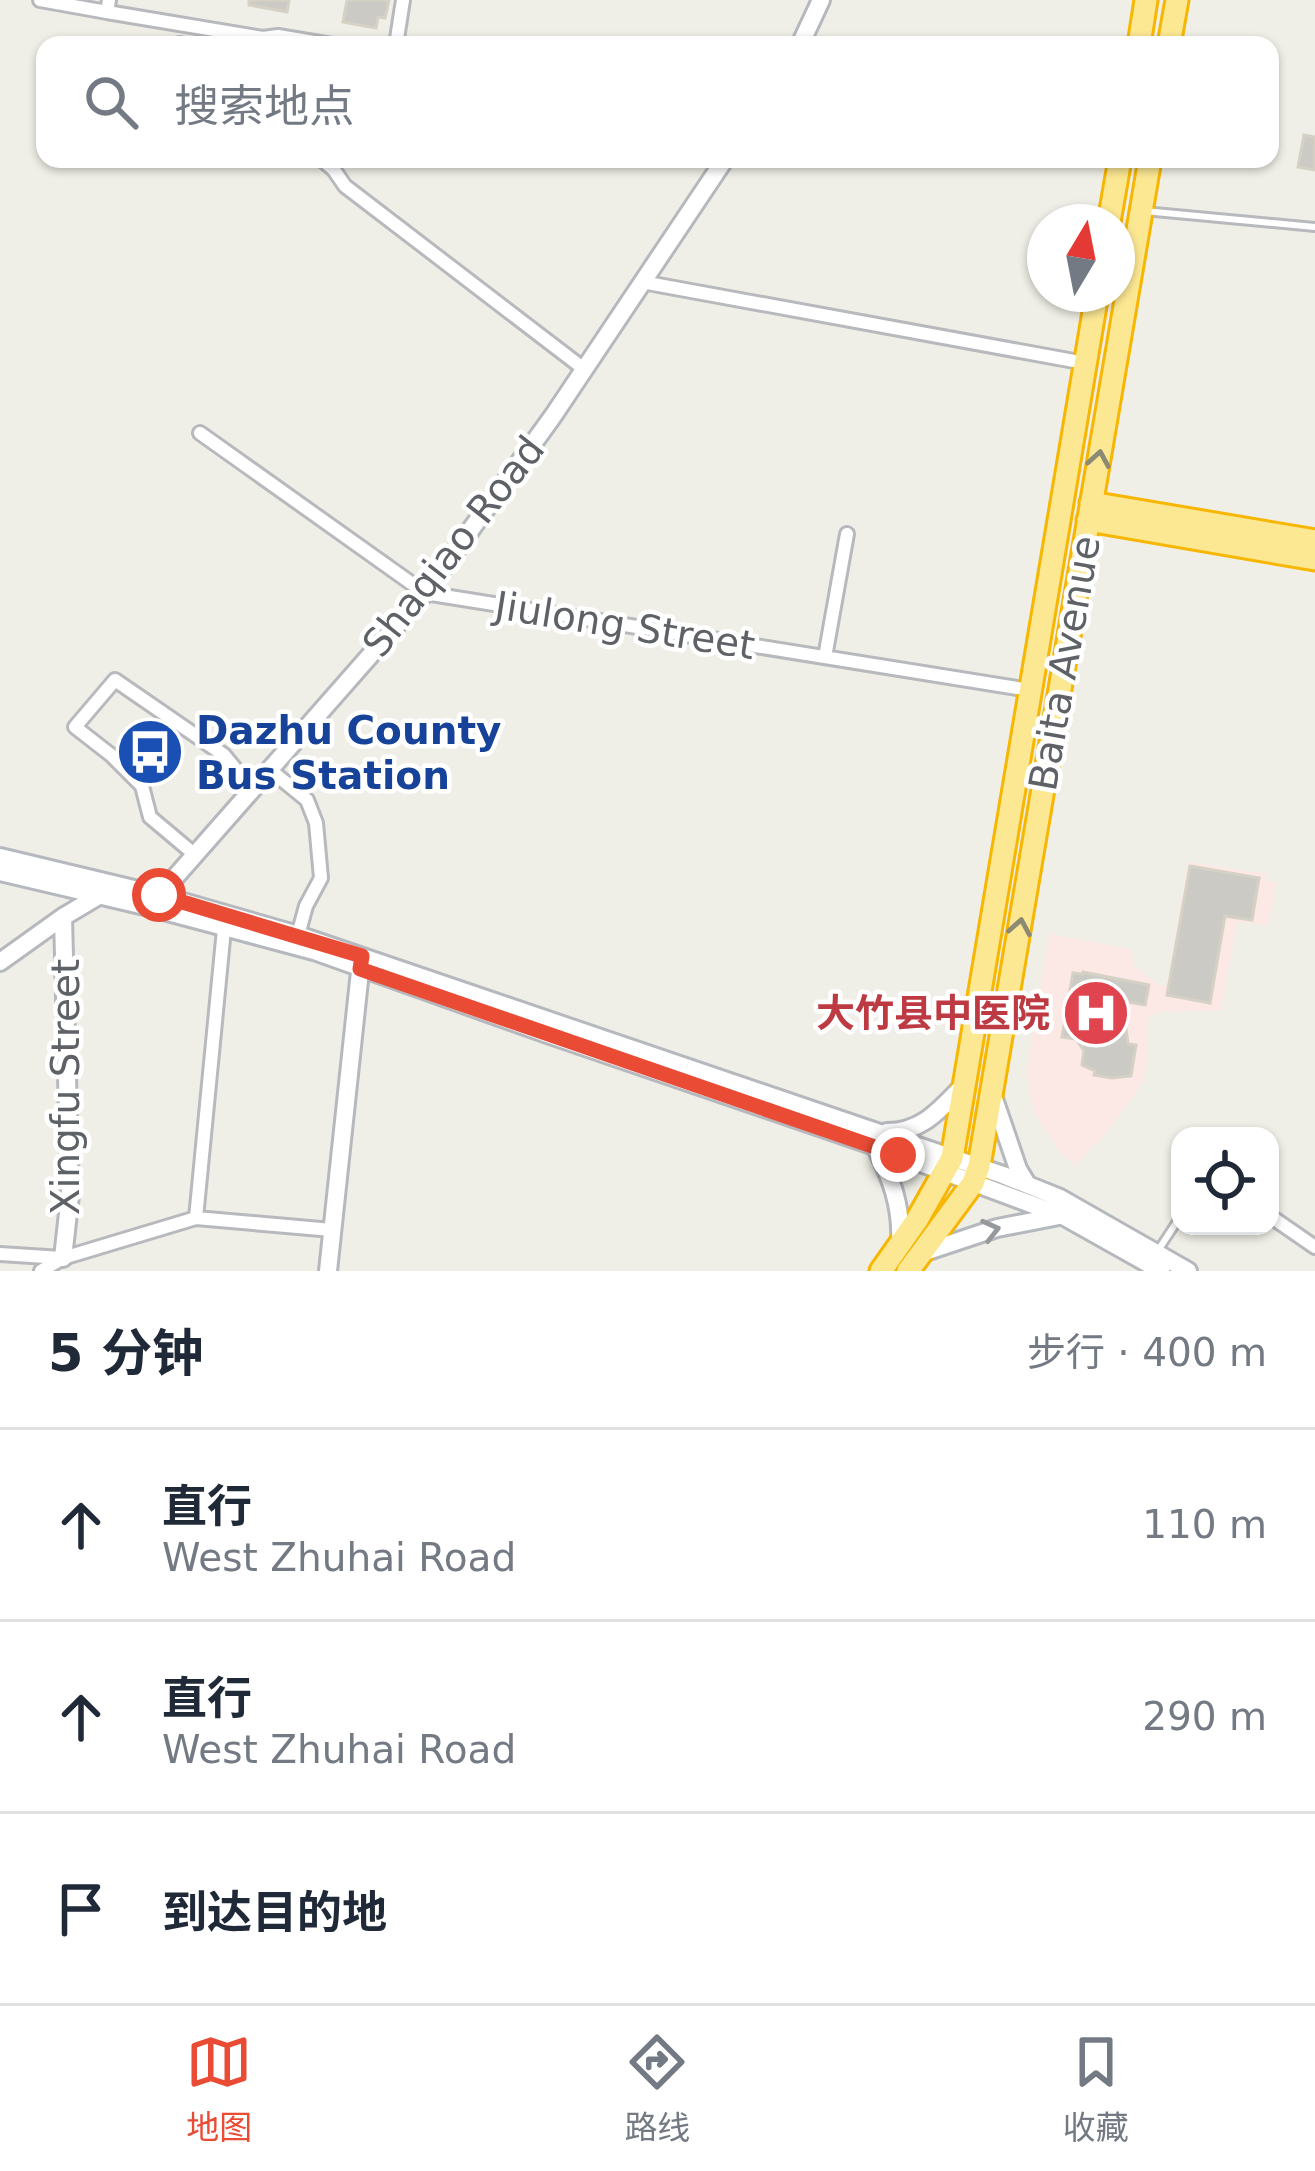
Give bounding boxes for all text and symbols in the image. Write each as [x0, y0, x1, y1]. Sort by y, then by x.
search box [36, 36, 1279, 168]
icon: search [78, 69, 144, 135]
text: 搜索地点 [174, 80, 354, 133]
north arrow [1027, 204, 1135, 312]
street label: Shaqiao Road [353, 427, 553, 665]
one-way arrow [1085, 450, 1110, 470]
street label: Baita Avenue [1020, 532, 1109, 794]
street label: Jiulong Street [489, 582, 758, 668]
place label: Dazhu County Bus Station [196, 708, 502, 798]
bus stop icon: Dazhu County Bus Station [115, 717, 185, 787]
route start [132, 868, 186, 922]
one-way arrow [1006, 917, 1031, 937]
street label: Xingfu Street [43, 959, 88, 1215]
hospital icon: 大竹县中医院 [1061, 978, 1131, 1048]
place label: 大竹县中医院 [816, 991, 1050, 1036]
map controls [1171, 1127, 1279, 1235]
button: locate [1171, 1127, 1279, 1235]
route end [871, 1128, 925, 1182]
one-way arrow [980, 1219, 1001, 1244]
text: 5 分钟 [48, 1324, 203, 1383]
text: 步行 · 400 m [1027, 1330, 1267, 1375]
text: 直行 [162, 1480, 252, 1533]
icon: ahead [48, 1492, 114, 1558]
text: 110 m [1142, 1502, 1267, 1547]
text: West Zhuhai Road [162, 1535, 516, 1580]
text: 直行 [162, 1672, 252, 1725]
icon: ahead [48, 1684, 114, 1750]
text: 290 m [1142, 1694, 1267, 1739]
text: West Zhuhai Road [162, 1727, 516, 1772]
icon: arrive [48, 1876, 114, 1942]
text: 到达目的地 [162, 1886, 387, 1939]
tab: 地图 [186, 2029, 252, 2149]
tab: 路线 [624, 2029, 690, 2149]
tab: 收藏 [1063, 2029, 1129, 2149]

